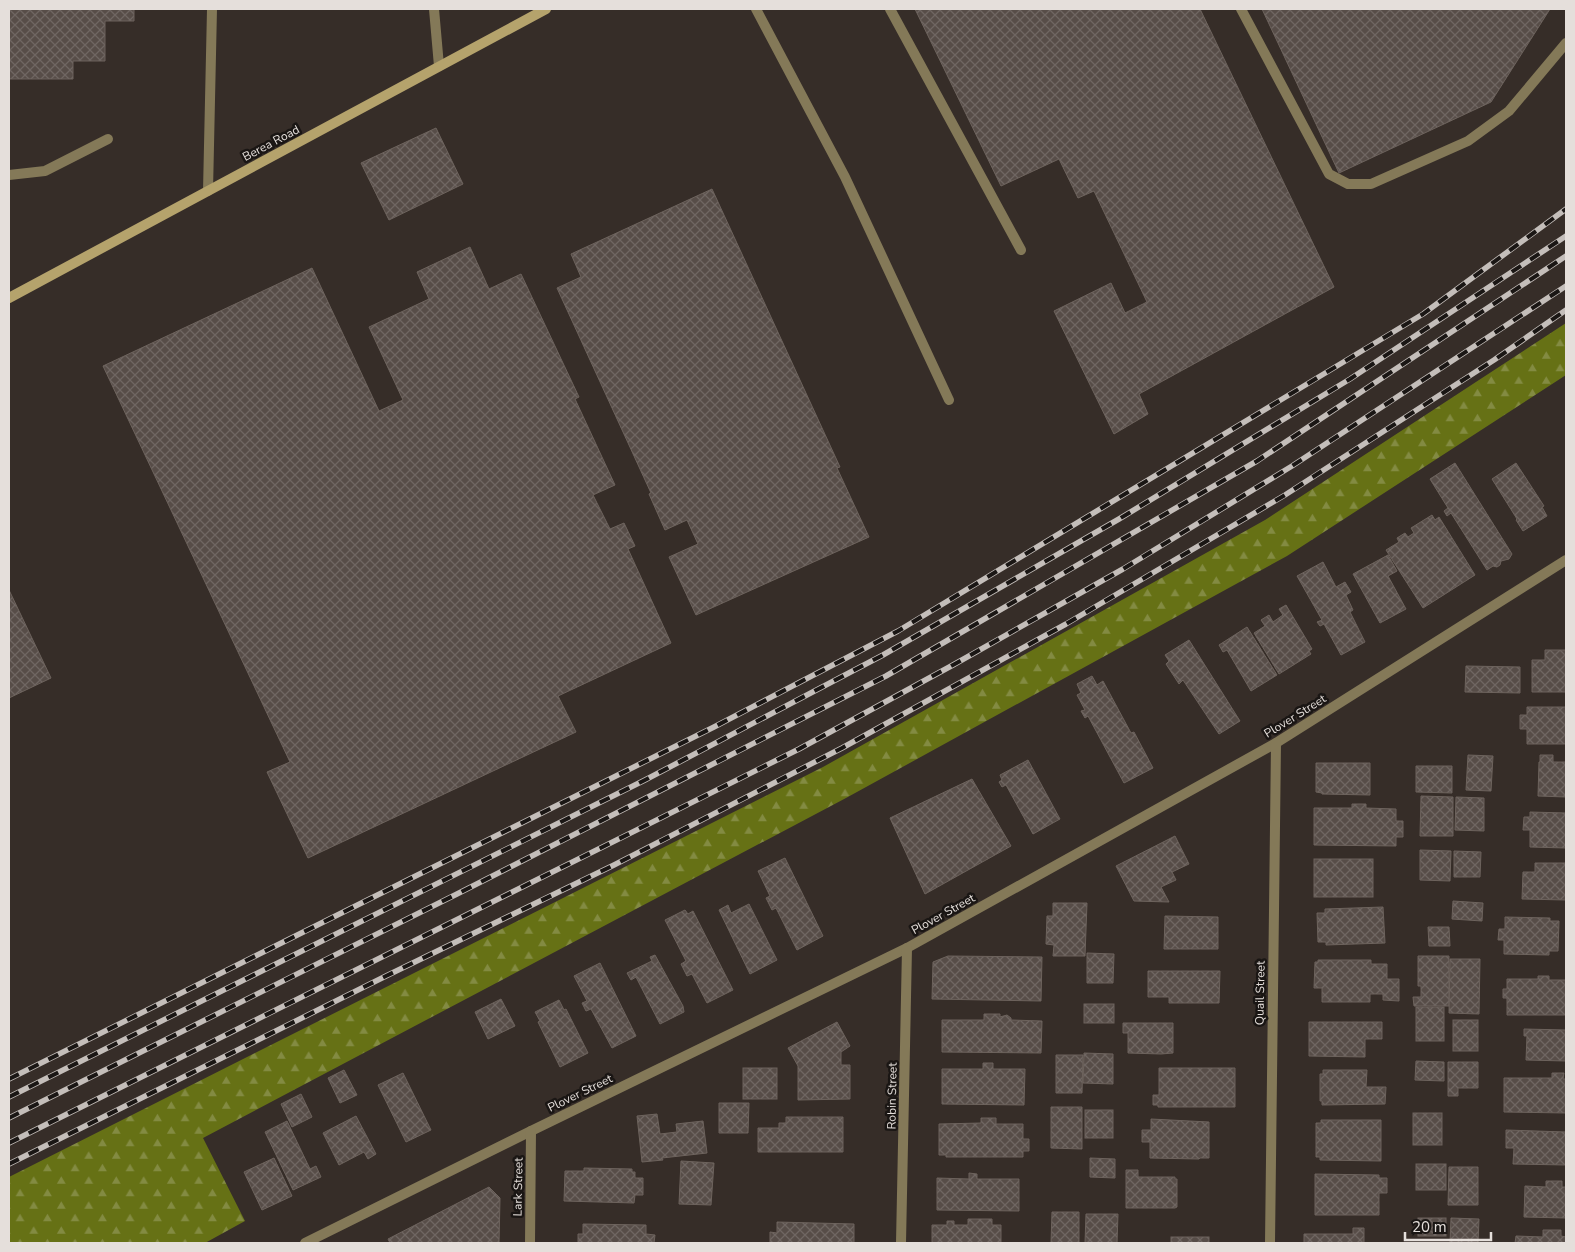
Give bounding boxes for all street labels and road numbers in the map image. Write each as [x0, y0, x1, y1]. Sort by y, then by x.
street label: Berea Road [240, 121, 302, 165]
street label: Plover Street [1261, 690, 1330, 741]
street label: Plover Street [908, 890, 978, 938]
street label: Quail Street [1251, 960, 1269, 1025]
street label: Robin Street [883, 1062, 901, 1130]
street label: Plover Street [545, 1070, 616, 1116]
street label: Lark Street [509, 1157, 527, 1217]

